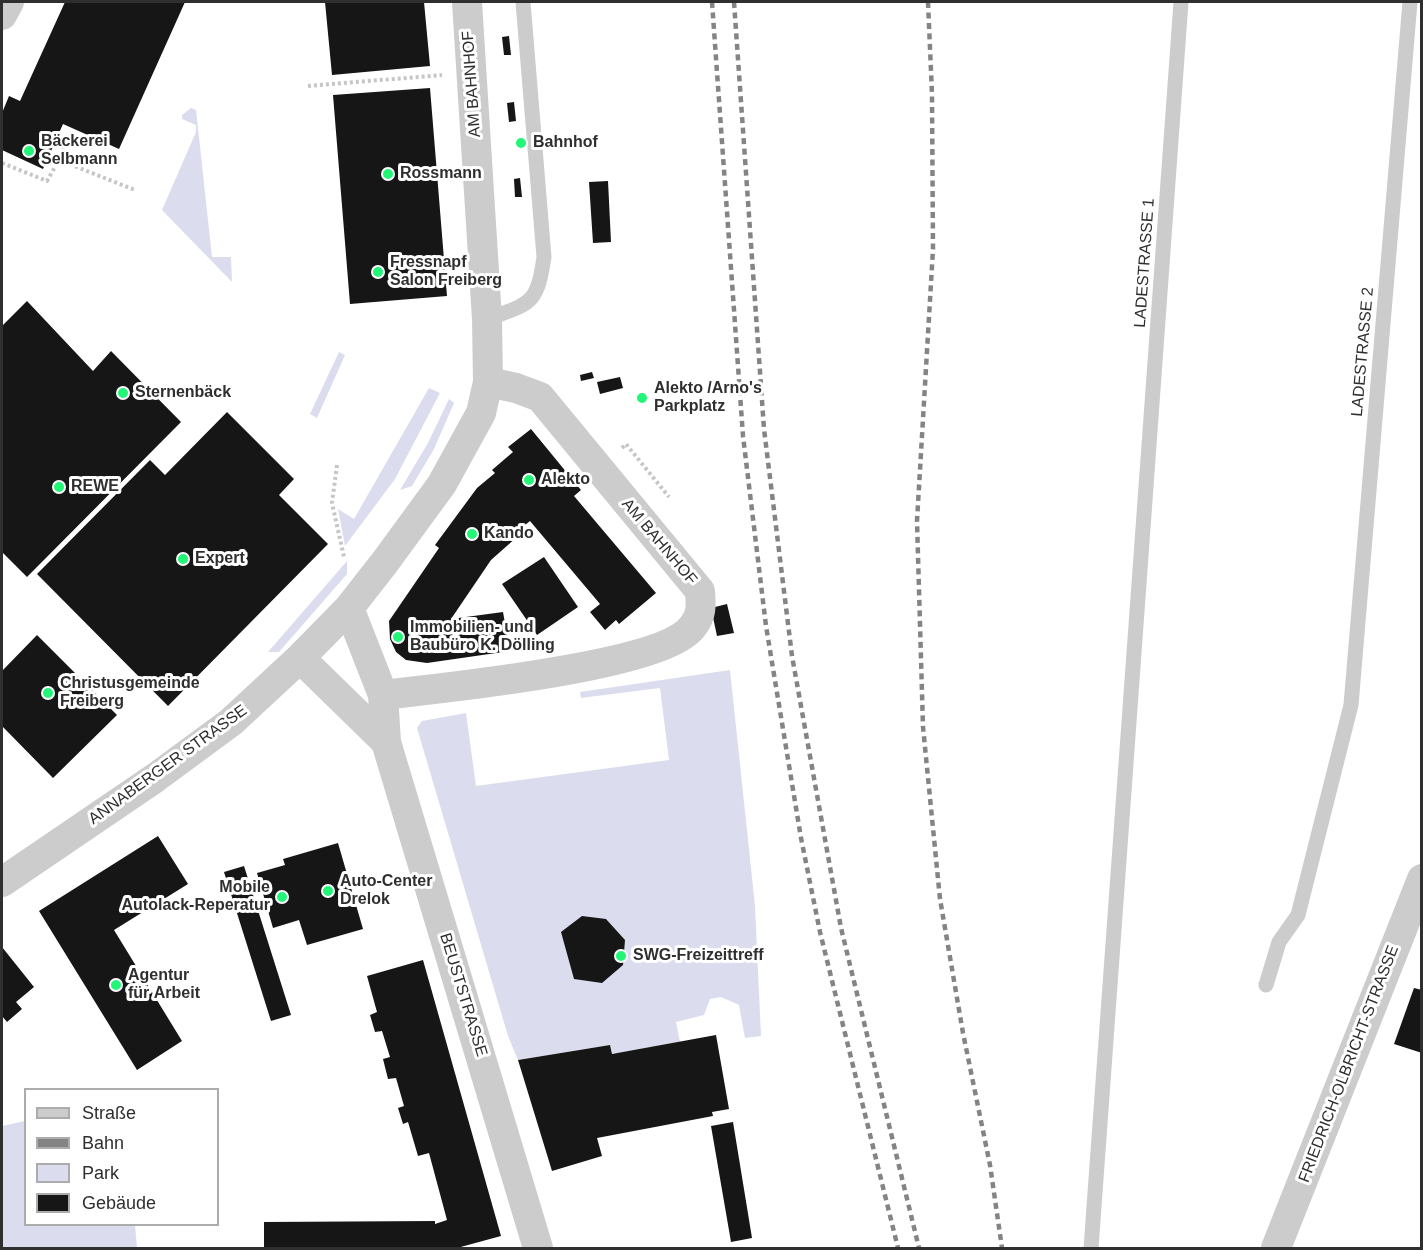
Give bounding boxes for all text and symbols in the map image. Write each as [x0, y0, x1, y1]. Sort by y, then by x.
street label: AM BAHNHOF [459, 30, 485, 138]
place label: Bäckerei Selbmann [41, 132, 117, 170]
place label: Bahnhof [533, 133, 598, 153]
marker: Bahnhof [514, 136, 528, 150]
marker: Bäckerei Selbmann [22, 144, 36, 158]
place label: Rossmann [400, 164, 482, 184]
marker: Rossmann [381, 167, 395, 181]
street label: LADESTRASSE 1 [1131, 198, 1159, 328]
place label: Fressnapf Salon Freiberg [390, 253, 502, 291]
marker: Fressnapf Salon Freiberg [371, 265, 385, 279]
street label: LADESTRASSE 2 [1348, 286, 1378, 418]
place label: Alekto /Arno's Parkplatz [654, 379, 762, 417]
place label: Sternenbäck [135, 383, 231, 403]
marker: Sternenbäck [116, 386, 130, 400]
marker: Alekto /Arno's Parkplatz [635, 391, 649, 405]
place label: Alekto [541, 470, 590, 490]
marker: Alekto [522, 473, 536, 487]
place label: REWE [71, 477, 119, 497]
marker: REWE [52, 480, 66, 494]
street label: AM BAHNHOF [617, 495, 701, 589]
place label: Kando [484, 524, 534, 544]
marker: Kando [465, 527, 479, 541]
place label: Expert [195, 549, 245, 569]
marker: Expert [176, 552, 190, 566]
place label: Immobilien- und Baubüro K. Dölling [410, 618, 555, 656]
marker: Immobilien- und Baubüro K. Dölling [391, 630, 405, 644]
place label: Christusgemeinde Freiberg [60, 674, 200, 712]
marker: Christusgemeinde Freiberg [41, 686, 55, 700]
street label: ANNABERGER STRASSE [85, 701, 251, 829]
place label: Auto-Center Drelok [340, 872, 432, 910]
place label: Mobile Autolack-Reperatur [122, 878, 270, 916]
marker: Auto-Center Drelok [321, 884, 335, 898]
marker: Mobile Autolack-Reperatur [275, 890, 289, 904]
street label: BEUSTSTRASSE [435, 931, 491, 1059]
street label: FRIEDRICH-OLBRICHT-STRASSE [1295, 943, 1403, 1185]
place label: SWG-Freizeittreff [633, 946, 764, 966]
marker: SWG-Freizeittreff [614, 949, 628, 963]
place label: Agentur für Arbeit [128, 966, 200, 1004]
marker: Agentur für Arbeit [109, 978, 123, 992]
legend [24, 1088, 219, 1226]
text: Straße [82, 1103, 136, 1123]
text: Bahn [82, 1133, 124, 1153]
text: Park [82, 1163, 119, 1183]
text: Gebäude [82, 1193, 156, 1213]

